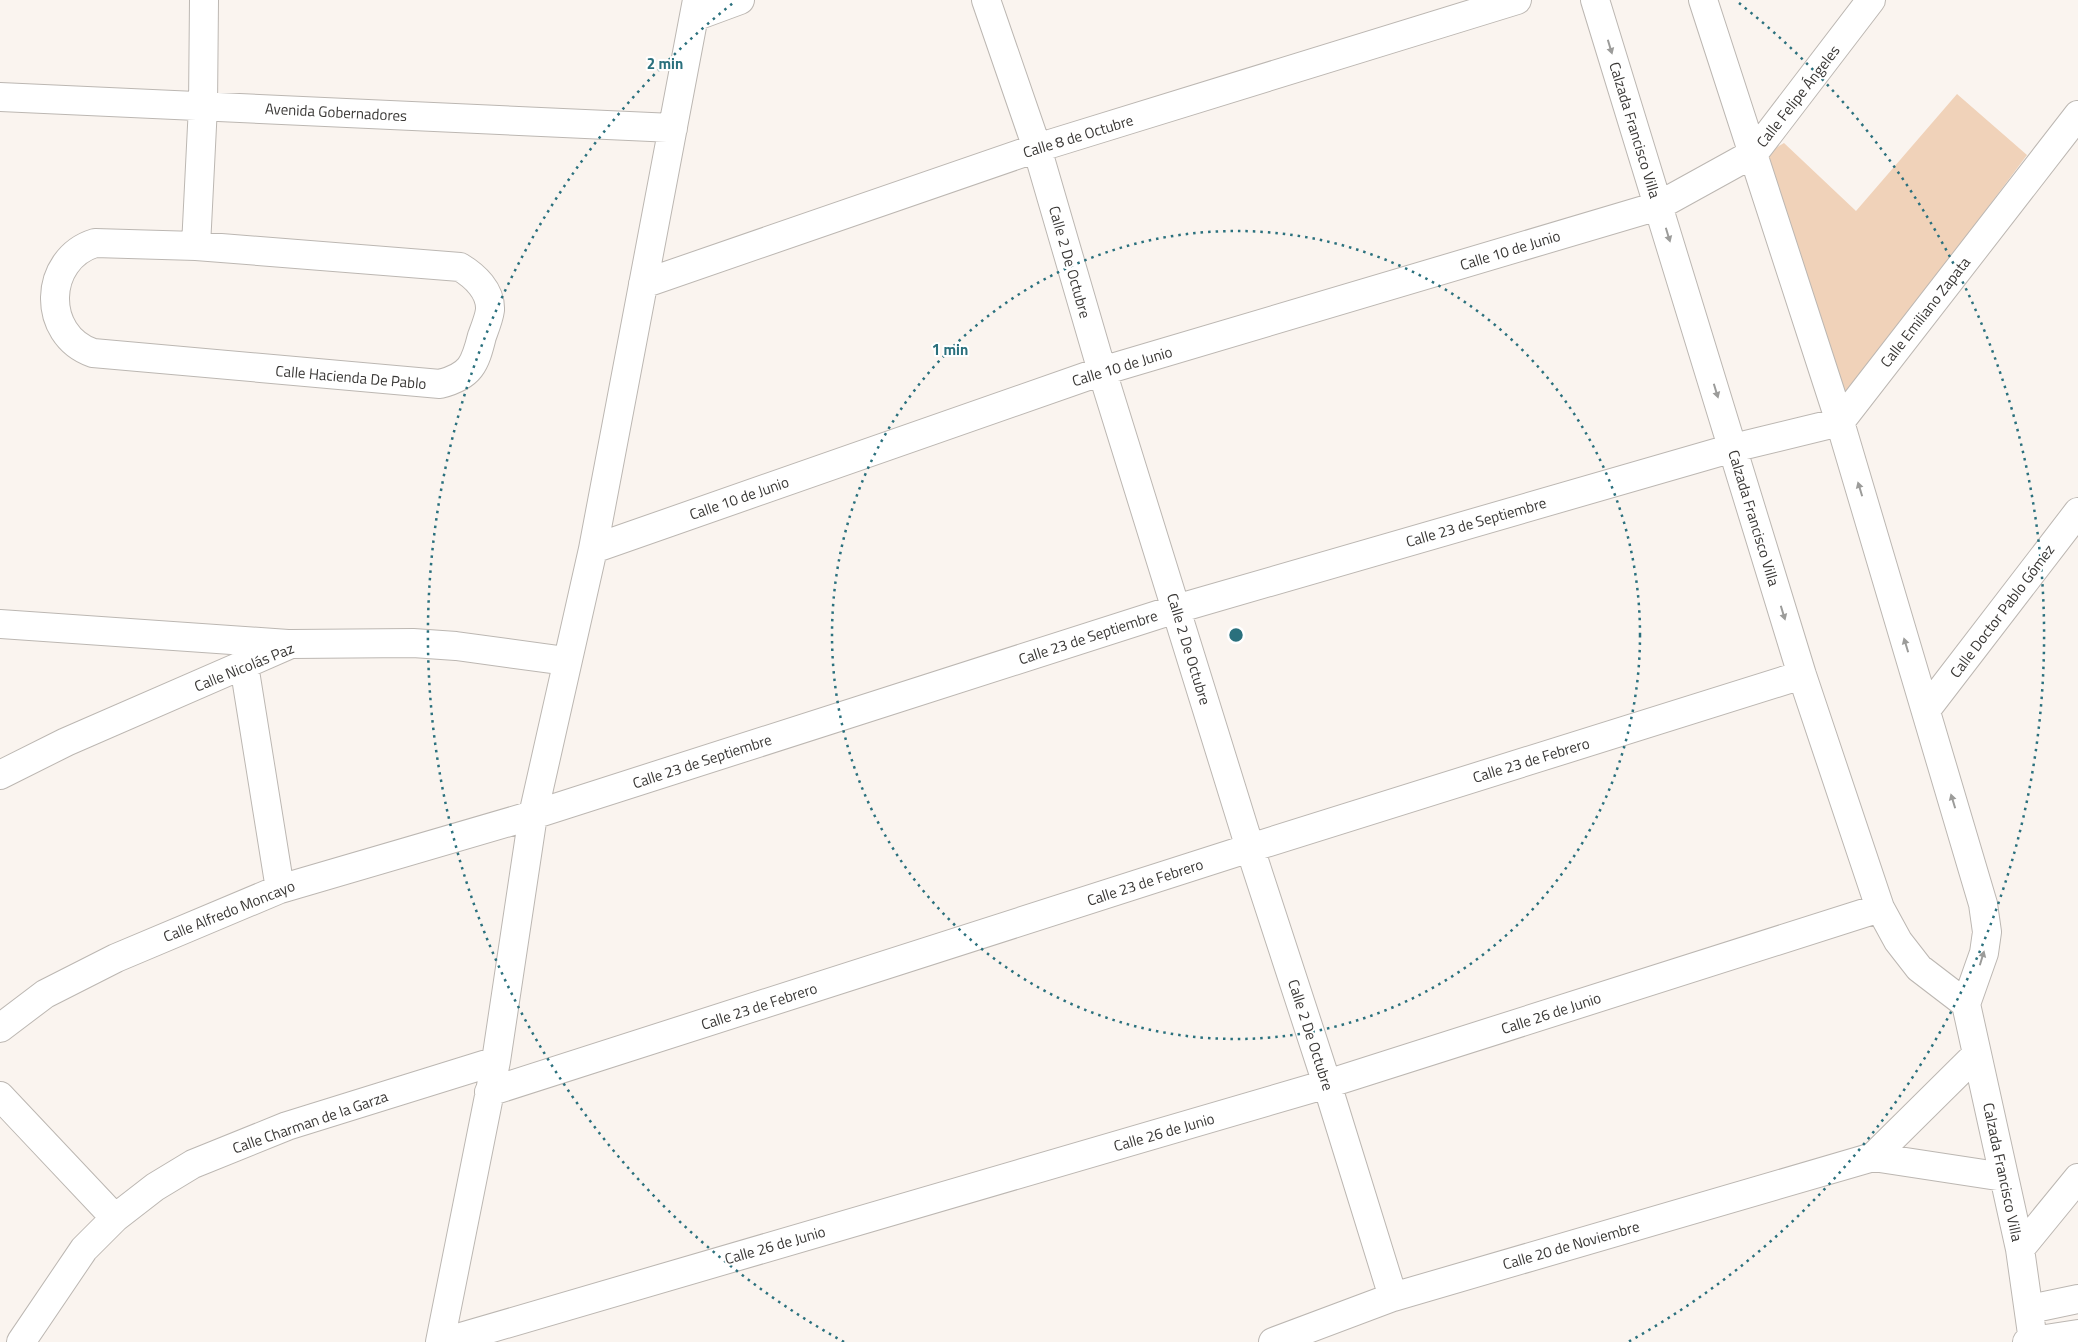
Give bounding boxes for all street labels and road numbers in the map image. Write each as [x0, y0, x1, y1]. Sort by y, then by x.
street label: Calle Felipe Ángeles [1751, 40, 1845, 152]
street label: Calzada Francisco Villa [1603, 59, 1667, 201]
street label: Avenida Gobernadores [264, 97, 408, 127]
street label: Calle 8 de Octubre [1020, 108, 1136, 164]
street label: Calle 2 De Octubre [1043, 203, 1097, 321]
street label: Calle 10 de Junio [1457, 224, 1563, 276]
street label: Calle Emiliano Zapata [1874, 251, 1976, 372]
street label: Calle 10 de Junio [1069, 340, 1175, 392]
street label: Calle Hacienda De Pablo [275, 359, 428, 395]
street label: Calzada Francisco Villa [1722, 447, 1786, 589]
street label: Calle 10 de Junio [686, 470, 792, 526]
street label: Calle 23 de Septiembre [1403, 491, 1549, 553]
street label: Calle Doctor Pablo Gómez [1944, 539, 2060, 683]
street label: Calle 2 De Octubre [1161, 590, 1217, 708]
street label: Calle 23 de Septiembre [1015, 604, 1161, 670]
street label: Calle Nicolás Paz [191, 636, 297, 697]
street label: Calle 23 de Septiembre [629, 728, 775, 794]
street label: Calle 23 de Febrero [1470, 731, 1592, 789]
street label: Calle 23 de Febrero [1084, 852, 1206, 912]
street label: Calle Alfredo Moncayo [160, 874, 298, 948]
street label: Calle 23 de Febrero [698, 976, 820, 1036]
street label: Calle 2 De Octubre [1282, 976, 1340, 1094]
street label: Calle 26 de Junio [1498, 986, 1604, 1040]
street label: Calle Charman de la Garza [229, 1084, 391, 1159]
street label: Calzada Francisco Villa [1977, 1100, 2029, 1244]
street label: Calle 26 de Junio [1111, 1107, 1217, 1157]
street label: Calle 20 de Noviembre [1500, 1214, 1642, 1276]
street label: Calle 26 de Junio [722, 1220, 828, 1270]

